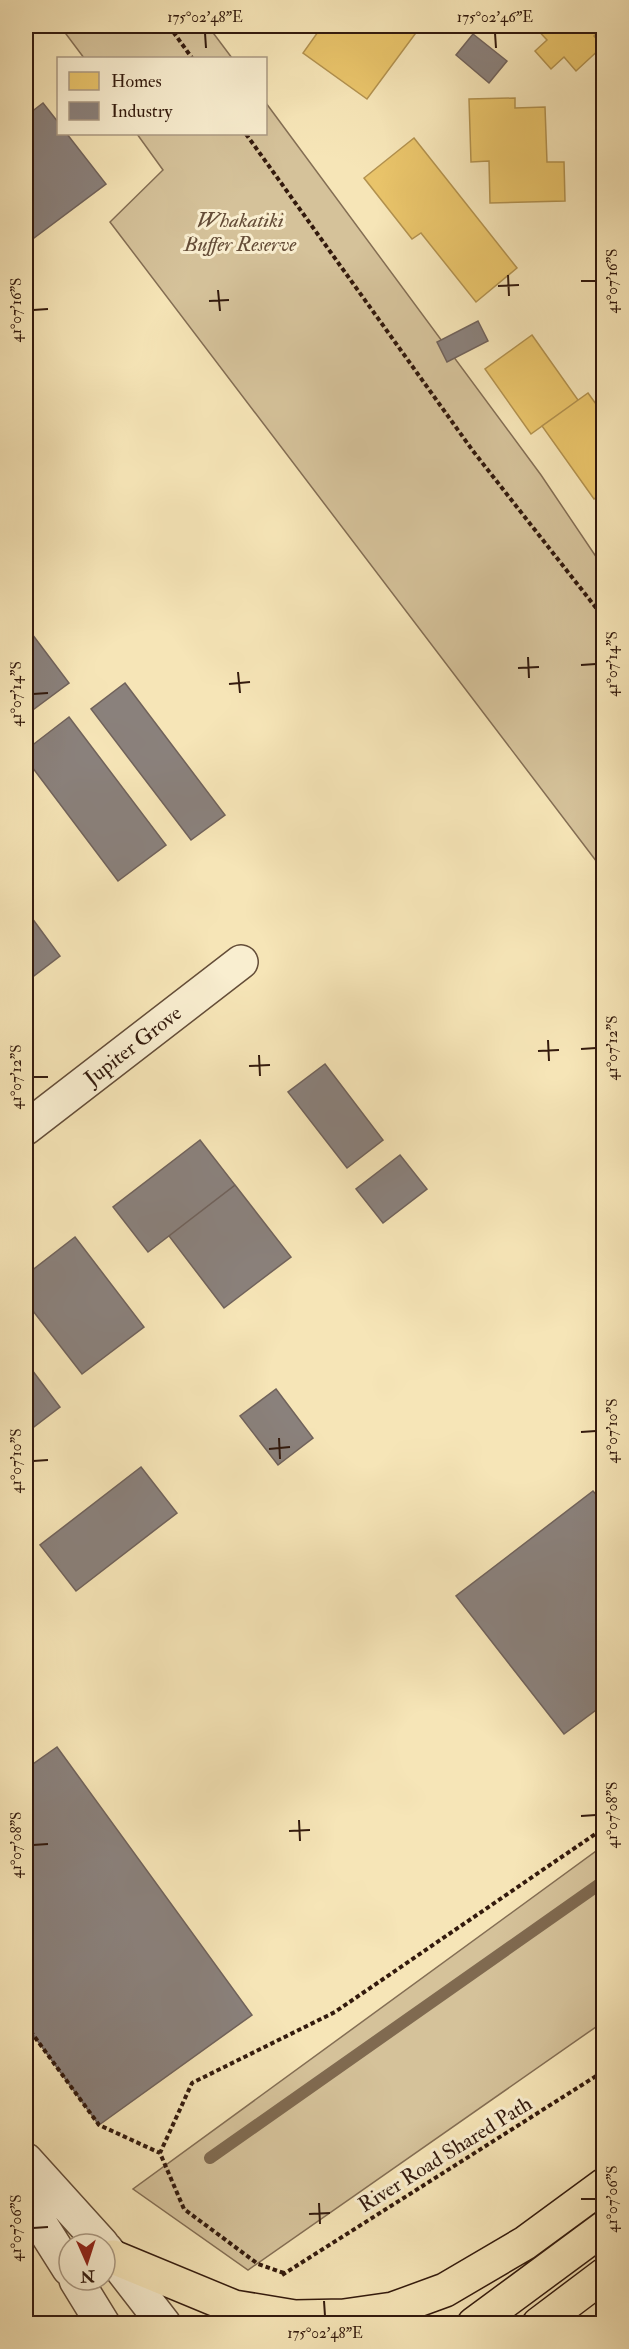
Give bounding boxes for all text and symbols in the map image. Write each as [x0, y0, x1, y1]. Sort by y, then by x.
text: 175°02'48"E [167, 8, 243, 27]
text: 175°02'46"E [457, 8, 533, 27]
legend [57, 57, 267, 135]
text: Homes [111, 70, 162, 93]
text: Industry [111, 100, 173, 123]
park label: Whakatiki Buffer Reserve [183, 207, 297, 258]
text: 41°07'16"S [603, 249, 622, 313]
text: 41°07'16"S [7, 278, 26, 342]
text: 41°07'14"S [603, 631, 622, 697]
text: 41°07'14"S [7, 661, 26, 727]
street label: Jupiter Grove [78, 1000, 187, 1093]
text: 41°07'12"S [603, 1015, 622, 1081]
text: 41°07'12"S [7, 1044, 26, 1110]
text: 41°07'10"S [603, 1398, 622, 1464]
text: 41°07'10"S [7, 1428, 26, 1494]
text: 41°07'08"S [603, 1782, 622, 1848]
text: 41°07'08"S [7, 1812, 26, 1878]
street label: River Road Shared Path [353, 2090, 537, 2219]
text: 41°07'06"S [603, 2165, 622, 2233]
text: 41°07'06"S [7, 2194, 26, 2262]
north arrow [57, 2232, 117, 2292]
text: N [79, 2266, 96, 2286]
text: 175°02'48"E [287, 2324, 363, 2343]

